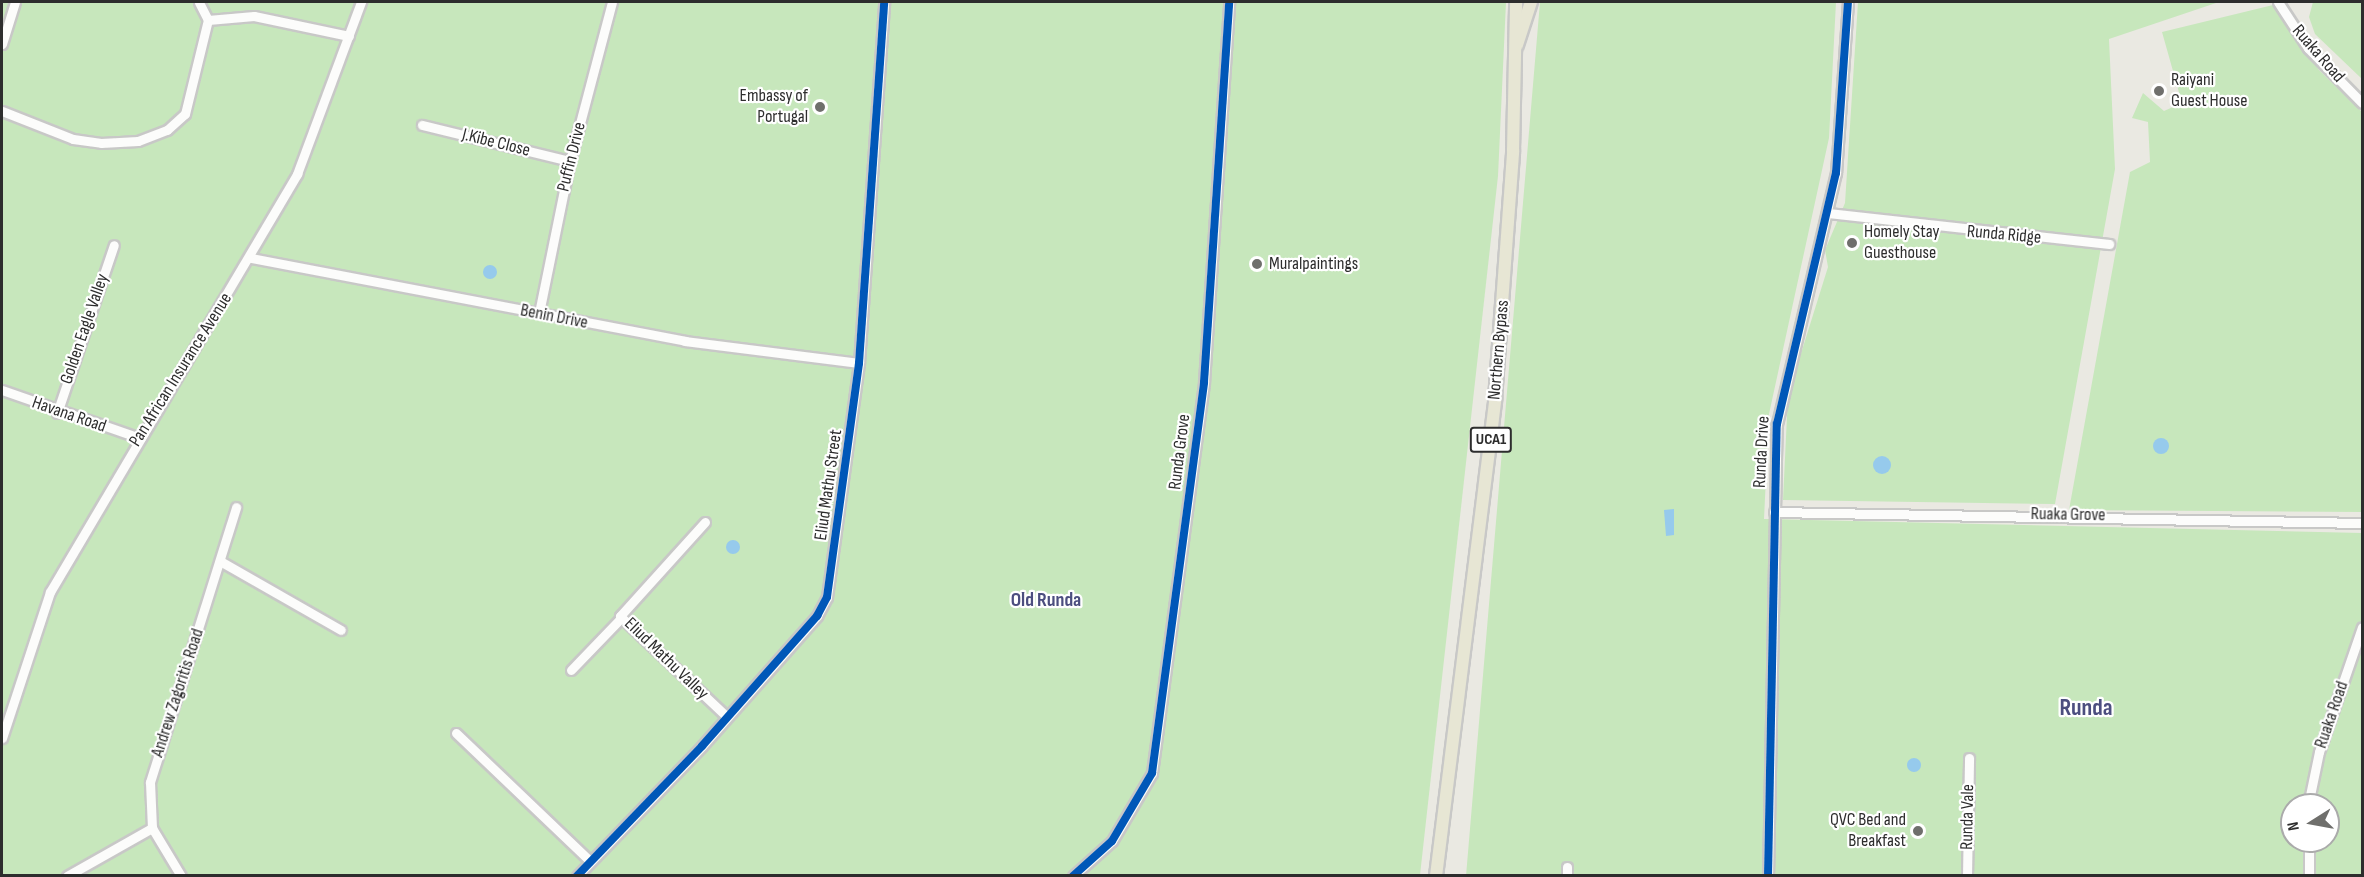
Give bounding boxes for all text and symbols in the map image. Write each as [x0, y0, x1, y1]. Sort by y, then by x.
street label: Ruaka Road [2287, 21, 2349, 87]
place label: Raiyani Guest House [2171, 70, 2247, 112]
marker: Raiyani Guest House [2152, 84, 2166, 98]
place label: Embassy of Portugal [740, 86, 808, 128]
marker: Embassy of Portugal [813, 100, 827, 114]
street label: Puffin Drive [553, 120, 591, 194]
street label: J.Kibe Close [460, 124, 532, 162]
street label: Runda Ridge [1966, 221, 2042, 249]
place label: Homely Stay Guesthouse [1864, 222, 1939, 264]
marker: Homely Stay Guesthouse [1845, 236, 1859, 250]
place label: Muralpaintings [1269, 253, 1358, 275]
marker: Muralpaintings [1250, 257, 1264, 271]
street label: Golden Eagle Valley [56, 271, 114, 387]
street label: Pan African Insurance Avenue [125, 289, 237, 451]
street label: Northern Bypass [1484, 299, 1514, 401]
street label: Benin Drive [518, 300, 590, 334]
street label: Havana Road [29, 392, 109, 438]
street label: Runda Grove [1165, 413, 1195, 491]
street label: Runda Drive [1749, 415, 1775, 489]
road number: UCA1 [1468, 427, 1514, 453]
street label: Eliud Mathu Street [811, 428, 847, 542]
street label: Ruaka Grove [2030, 504, 2106, 526]
district label: Old Runda [1011, 588, 1081, 612]
street label: Eliud Mathu Valley [619, 613, 713, 705]
street label: Andrew Zagoritis Road [147, 626, 209, 760]
street label: Ruaka Road [2310, 679, 2354, 751]
district label: Runda [2059, 694, 2113, 722]
street label: Runda Vale [1957, 784, 1979, 850]
north arrow [2280, 793, 2340, 853]
place label: QVC Bed and Breakfast [1830, 810, 1906, 852]
text: N [2284, 820, 2304, 832]
marker: QVC Bed and Breakfast [1911, 824, 1925, 838]

